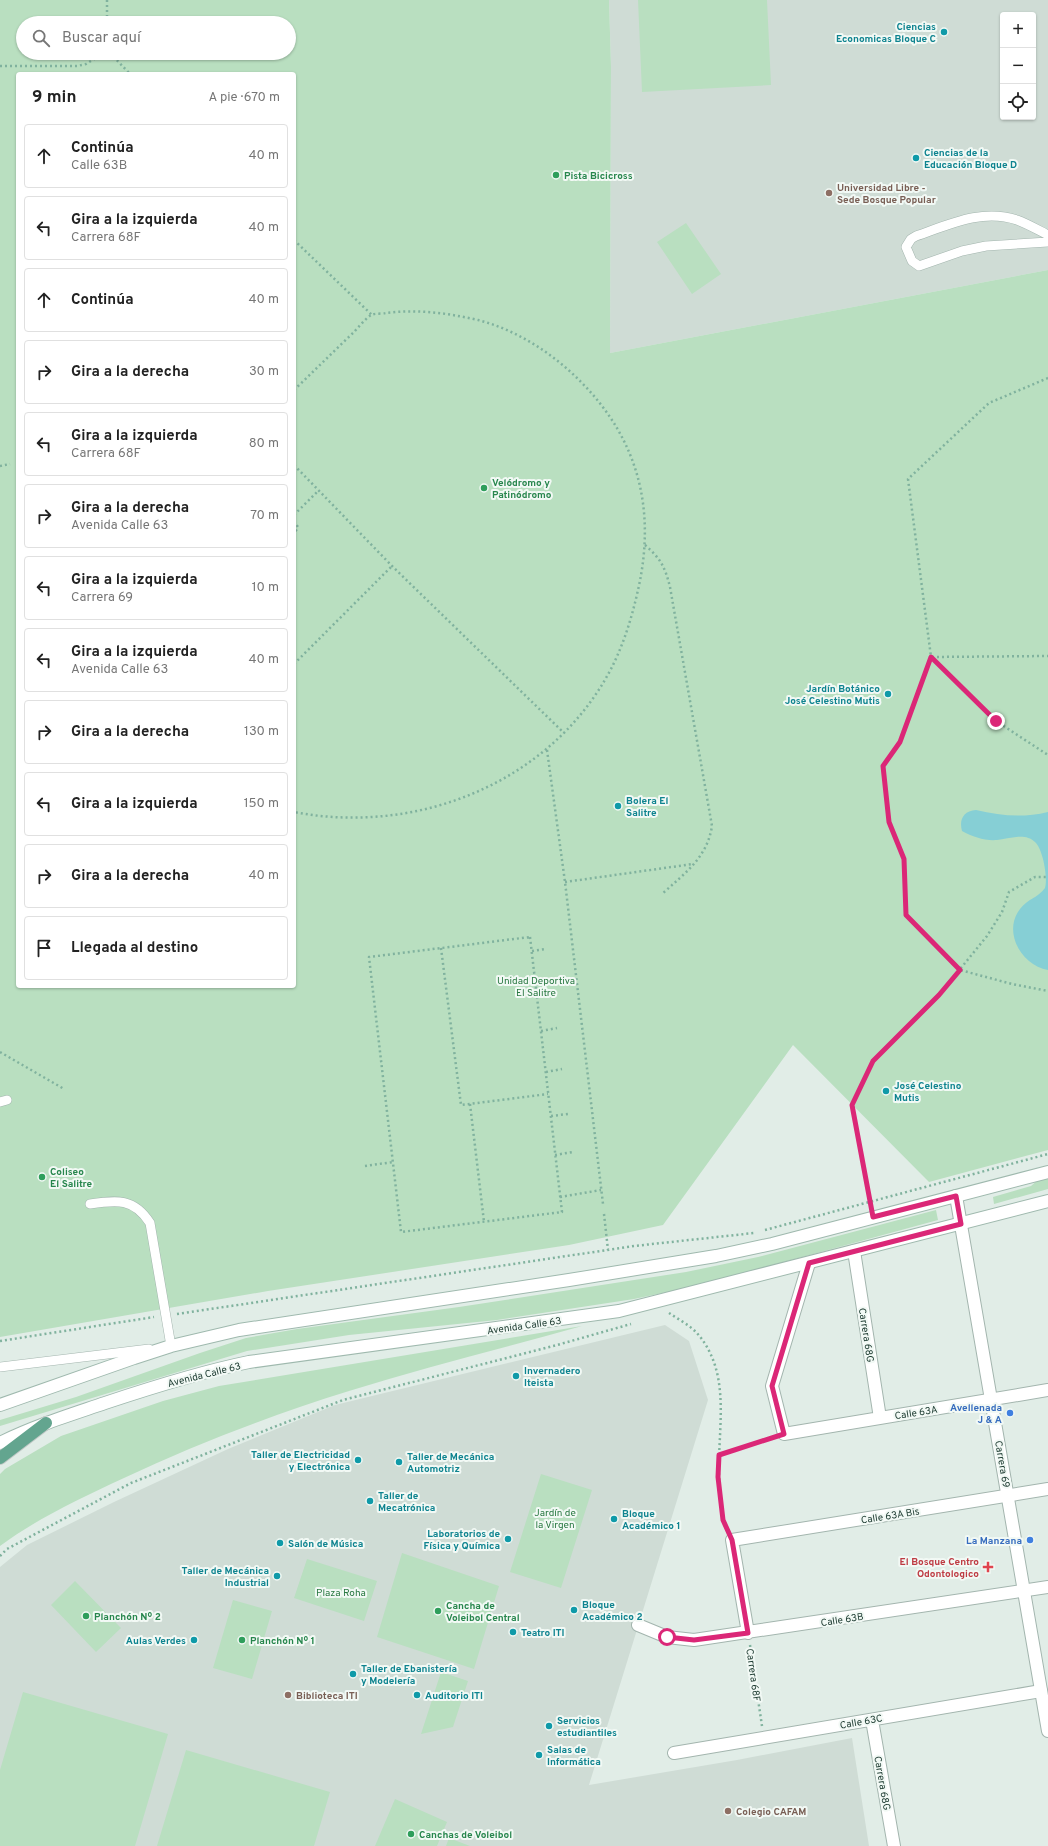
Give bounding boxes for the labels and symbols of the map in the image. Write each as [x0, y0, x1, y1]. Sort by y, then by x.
place label: Ciencias Economicas Bloque C [836, 21, 936, 46]
marker: Ciencias Economicas Bloque C [939, 27, 949, 37]
place label: Ciencias de la Educación Bloque D [924, 147, 1017, 172]
marker: Ciencias de la Educación Bloque D [911, 153, 921, 163]
marker: Pista Bicicross [551, 170, 561, 180]
place label: Pista Bicicross [564, 170, 633, 183]
place label: Universidad Libre - Sede Bosque Popular [837, 182, 937, 207]
marker: Universidad Libre - Sede Bosque Popular [824, 188, 834, 198]
place label: Velódromo y Patinódromo [492, 477, 552, 502]
marker: Velódromo y Patinódromo [479, 483, 489, 493]
place label: Jardín Botánico José Celestino Mutis [785, 683, 880, 708]
marker: Jardín Botánico José Celestino Mutis [883, 689, 893, 699]
route end [987, 712, 1005, 730]
place label: Bolera El Salitre [626, 795, 669, 820]
marker: Bolera El Salitre [613, 801, 623, 811]
park label: Unidad Deportiva El Salitre [497, 975, 575, 1000]
place label: José Celestino Mutis [894, 1080, 962, 1105]
marker: José Celestino Mutis [881, 1086, 891, 1096]
place label: Coliseo El Salitre [50, 1166, 93, 1191]
marker: Coliseo El Salitre [37, 1172, 47, 1182]
street label: Carrera 68G [855, 1307, 876, 1364]
street label: Avenida Calle 63 [486, 1315, 562, 1338]
street label: Avenida Calle 63 [166, 1360, 242, 1391]
place label: Invernadero Iteista [524, 1365, 581, 1390]
marker: Invernadero Iteista [511, 1371, 521, 1381]
place label: Avellenada J & A [950, 1402, 1002, 1427]
street label: Calle 63A [894, 1404, 939, 1423]
marker: Avellenada J & A [1005, 1408, 1015, 1418]
street label: Carrera 69 [991, 1440, 1012, 1489]
place label: Taller de Electricidad y Electrónica [251, 1449, 350, 1474]
place label: Taller de Mecánica Automotriz [407, 1451, 494, 1476]
marker: Taller de Electricidad y Electrónica [353, 1455, 363, 1465]
marker: Taller de Mecánica Automotriz [394, 1457, 404, 1467]
place label: Taller de Mecatrónica [378, 1490, 435, 1515]
marker: Taller de Mecatrónica [365, 1496, 375, 1506]
street label: Calle 63A Bis [860, 1505, 921, 1528]
park label: Jardín de la Virgen [534, 1507, 576, 1532]
place label: Bloque Académico 1 [622, 1508, 681, 1533]
marker: Bloque Académico 1 [609, 1514, 619, 1524]
place label: Laboratorios de Física y Química [424, 1528, 500, 1553]
marker: Laboratorios de Física y Química [503, 1534, 513, 1544]
place label: La Manzana [966, 1535, 1022, 1548]
marker: La Manzana [1025, 1535, 1035, 1545]
marker: Salón de Música [275, 1538, 285, 1548]
place label: Salón de Música [288, 1538, 363, 1551]
place label: El Bosque Centro Odontologico [899, 1556, 979, 1581]
marker: El Bosque Centro Odontologico [982, 1561, 994, 1573]
place label: Taller de Mecánica Industrial [182, 1565, 269, 1590]
marker: Taller de Mecánica Industrial [272, 1571, 282, 1581]
park label: Plaza Roha [316, 1587, 366, 1600]
place label: Bloque Académico 2 [582, 1599, 643, 1624]
place label: Cancha de Voleibol Central [446, 1600, 520, 1625]
marker: Bloque Académico 2 [569, 1605, 579, 1615]
marker: Cancha de Voleibol Central [433, 1606, 443, 1616]
marker: Planchón Nº 2 [81, 1611, 91, 1621]
place label: Planchón Nº 2 [94, 1611, 161, 1624]
street label: Calle 63B [820, 1611, 865, 1630]
marker: Teatro ITI [508, 1627, 518, 1637]
place label: Teatro ITI [521, 1627, 565, 1640]
route start [658, 1628, 676, 1646]
place label: Aulas Verdes [126, 1635, 186, 1648]
marker: Aulas Verdes [189, 1635, 199, 1645]
marker: Planchón Nº 1 [237, 1635, 247, 1645]
place label: Planchón Nº 1 [250, 1635, 315, 1648]
street label: Carrera 68F [742, 1648, 763, 1703]
place label: Taller de Ebanistería y Modelería [361, 1663, 457, 1688]
marker: Taller de Ebanistería y Modelería [348, 1669, 358, 1679]
marker: Biblioteca ITI [283, 1690, 293, 1700]
place label: Biblioteca ITI [296, 1690, 358, 1703]
marker: Auditorio ITI [412, 1690, 422, 1700]
place label: Auditorio ITI [425, 1690, 483, 1703]
street label: Calle 63C [839, 1712, 884, 1733]
place label: Servicios estudiantiles [557, 1715, 617, 1740]
marker: Servicios estudiantiles [544, 1721, 554, 1731]
place label: Salas de Informática [547, 1744, 601, 1769]
marker: Salas de Informática [534, 1750, 544, 1760]
street label: Carrera 68G [870, 1755, 893, 1812]
marker: Colegio CAFAM [723, 1806, 733, 1816]
place label: Colegio CAFAM [736, 1806, 806, 1819]
marker: Canchas de Voleibol [406, 1829, 416, 1839]
place label: Canchas de Voleibol [419, 1829, 512, 1842]

